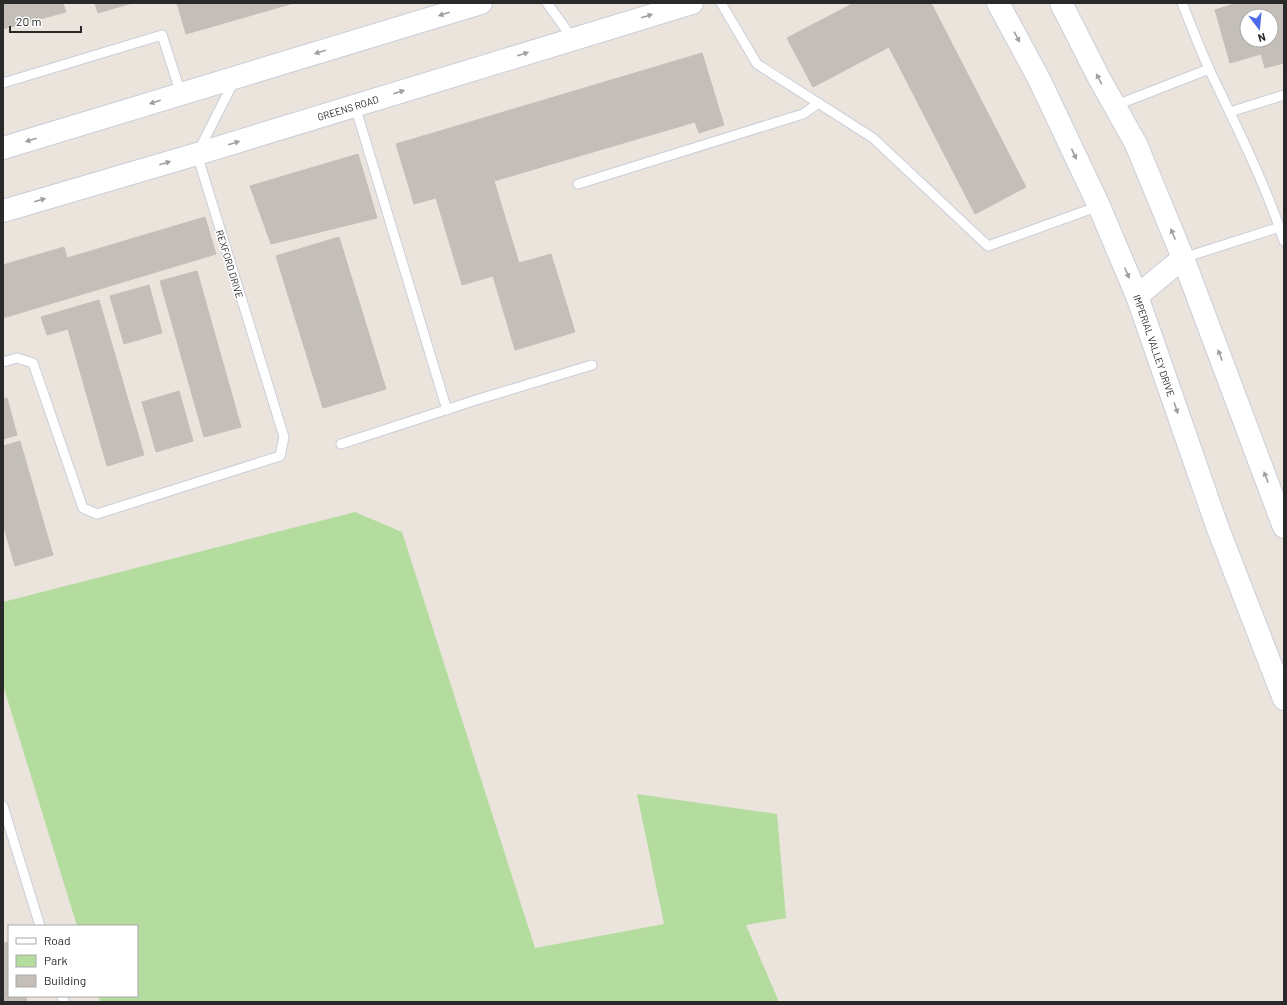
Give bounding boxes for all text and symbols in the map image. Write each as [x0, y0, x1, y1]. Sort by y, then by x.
scale bar [10, 8, 81, 34]
north arrow [1239, 8, 1279, 48]
one-way arrow [438, 11, 450, 17]
one-way arrow [642, 13, 654, 19]
text: 20 m [16, 14, 42, 28]
one-way arrow [1013, 31, 1020, 43]
text: N [1257, 31, 1267, 45]
one-way arrow [313, 49, 325, 55]
one-way arrow [517, 51, 529, 57]
one-way arrow [1096, 73, 1103, 85]
one-way arrow [393, 89, 405, 95]
street label: GREENS ROAD [316, 93, 380, 123]
one-way arrow [149, 99, 161, 105]
one-way arrow [24, 137, 36, 143]
one-way arrow [229, 140, 241, 146]
one-way arrow [1071, 148, 1077, 159]
one-way arrow [159, 160, 171, 166]
one-way arrow [35, 197, 47, 203]
one-way arrow [1170, 227, 1176, 239]
street label: REXFORD DRIVE [214, 228, 246, 300]
one-way arrow [1124, 267, 1130, 278]
street label: IMPERIAL VALLEY DRIVE [1131, 293, 1178, 398]
one-way arrow [1217, 349, 1223, 361]
one-way arrow [1173, 402, 1179, 414]
one-way arrow [1262, 470, 1268, 482]
legend [8, 925, 138, 997]
text: Road [44, 933, 71, 947]
text: Park [44, 953, 68, 967]
text: Building [44, 973, 86, 987]

